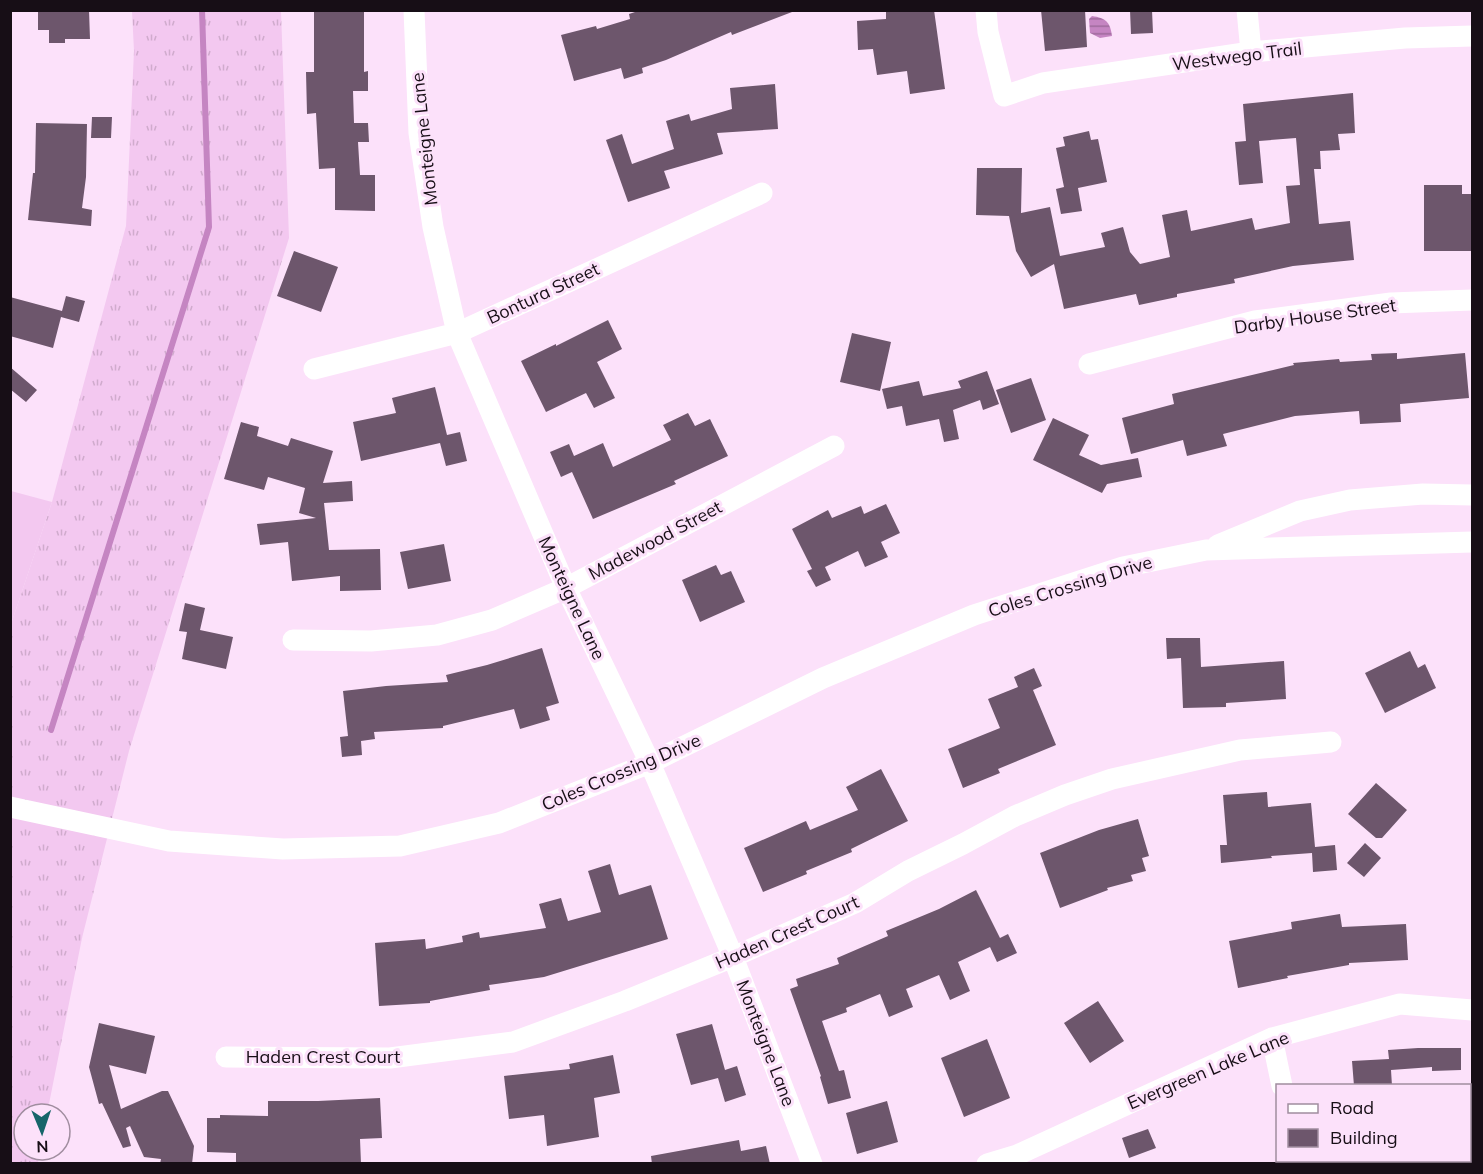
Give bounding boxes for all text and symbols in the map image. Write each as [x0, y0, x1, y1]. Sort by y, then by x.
street label: Westwego Trail [1171, 37, 1303, 75]
street label: Monteigne Lane [406, 71, 442, 207]
street label: Bontura Street [483, 257, 603, 329]
street label: Darby House Street [1233, 293, 1397, 339]
street label: Madewood Street [584, 495, 726, 585]
street label: Monteigne Lane [533, 533, 611, 663]
street label: Coles Crossing Drive [985, 550, 1155, 622]
street label: Coles Crossing Drive [538, 728, 704, 816]
street label: Haden Crest Court [712, 890, 862, 974]
street label: Monteigne Lane [731, 977, 801, 1109]
street label: Evergreen Lake Lane [1124, 1026, 1292, 1114]
street label: Haden Crest Court [246, 1045, 400, 1068]
legend [1276, 1084, 1471, 1162]
text: Road [1330, 1096, 1374, 1119]
north arrow [12, 1102, 72, 1162]
text: Building [1330, 1126, 1398, 1149]
text: N [36, 1137, 49, 1157]

